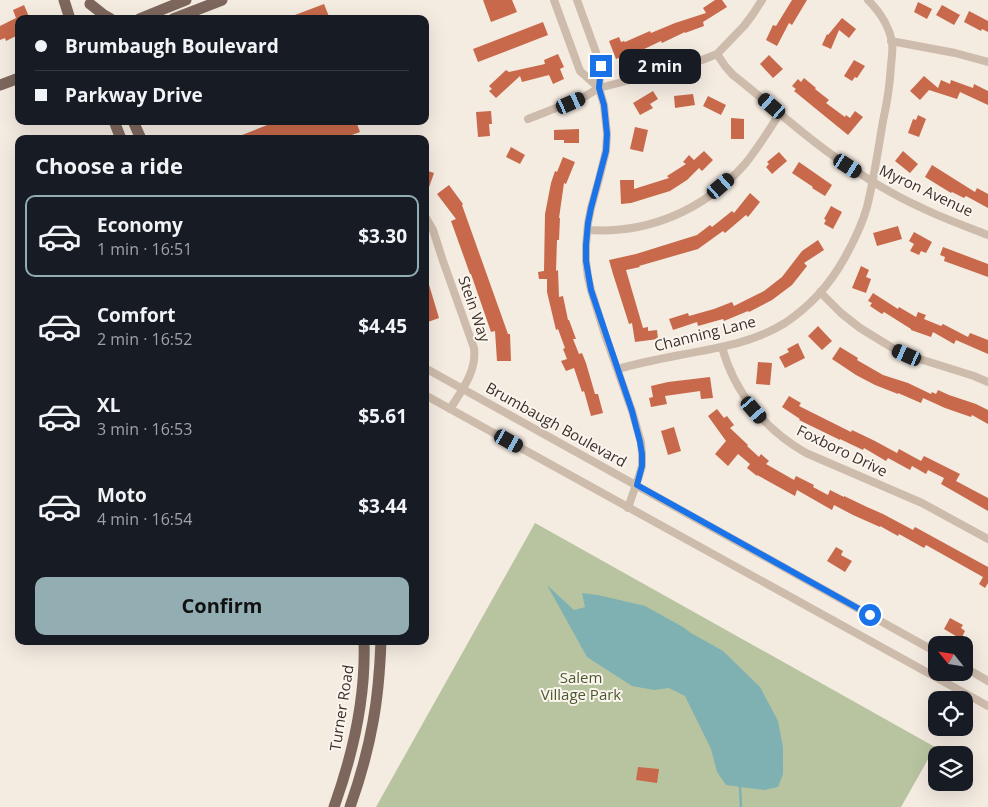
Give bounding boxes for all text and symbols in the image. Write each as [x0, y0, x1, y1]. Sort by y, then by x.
text: Brumbaugh Boulevard [65, 33, 279, 59]
callout: 2 min [618, 48, 701, 84]
route end [590, 55, 612, 77]
text: 2 min [638, 55, 682, 77]
text: Parkway Drive [65, 82, 203, 108]
car [554, 90, 587, 116]
car [755, 90, 788, 122]
text: Choose a ride [35, 150, 183, 180]
car [831, 152, 864, 180]
street label: Myron Avenue [876, 160, 977, 221]
car [704, 170, 737, 202]
text: Economy [97, 212, 183, 238]
icon: car [37, 214, 82, 259]
text: $3.30 [358, 223, 407, 249]
text: 1 min · 16:51 [97, 238, 192, 260]
street label: Stein Way [454, 273, 496, 345]
text: Comfort [97, 302, 176, 328]
icon: car [37, 304, 82, 349]
street label: Channing Lane [652, 311, 758, 355]
text: $4.45 [358, 313, 407, 339]
text: 2 min · 16:52 [97, 328, 192, 350]
car [890, 342, 923, 368]
street label: Brumbaugh Boulevard [482, 377, 630, 471]
text: XL [97, 392, 120, 418]
icon: car [37, 394, 82, 439]
car [738, 394, 769, 426]
text: $5.61 [358, 403, 407, 429]
text: 3 min · 16:53 [97, 418, 192, 440]
street label: Foxboro Drive [794, 420, 891, 481]
car [492, 427, 525, 455]
text: Moto [97, 482, 147, 508]
icon: car [37, 484, 82, 529]
text: $3.44 [358, 493, 407, 519]
text: 4 min · 16:54 [97, 508, 192, 530]
button: Confirm [35, 577, 409, 635]
route start [859, 604, 881, 626]
north arrow [928, 636, 972, 681]
map controls [928, 636, 973, 791]
street label: Turner Road [324, 663, 358, 752]
park label: Salem Village Park [541, 667, 621, 704]
button: locate [928, 691, 973, 736]
button: layers [928, 746, 973, 791]

